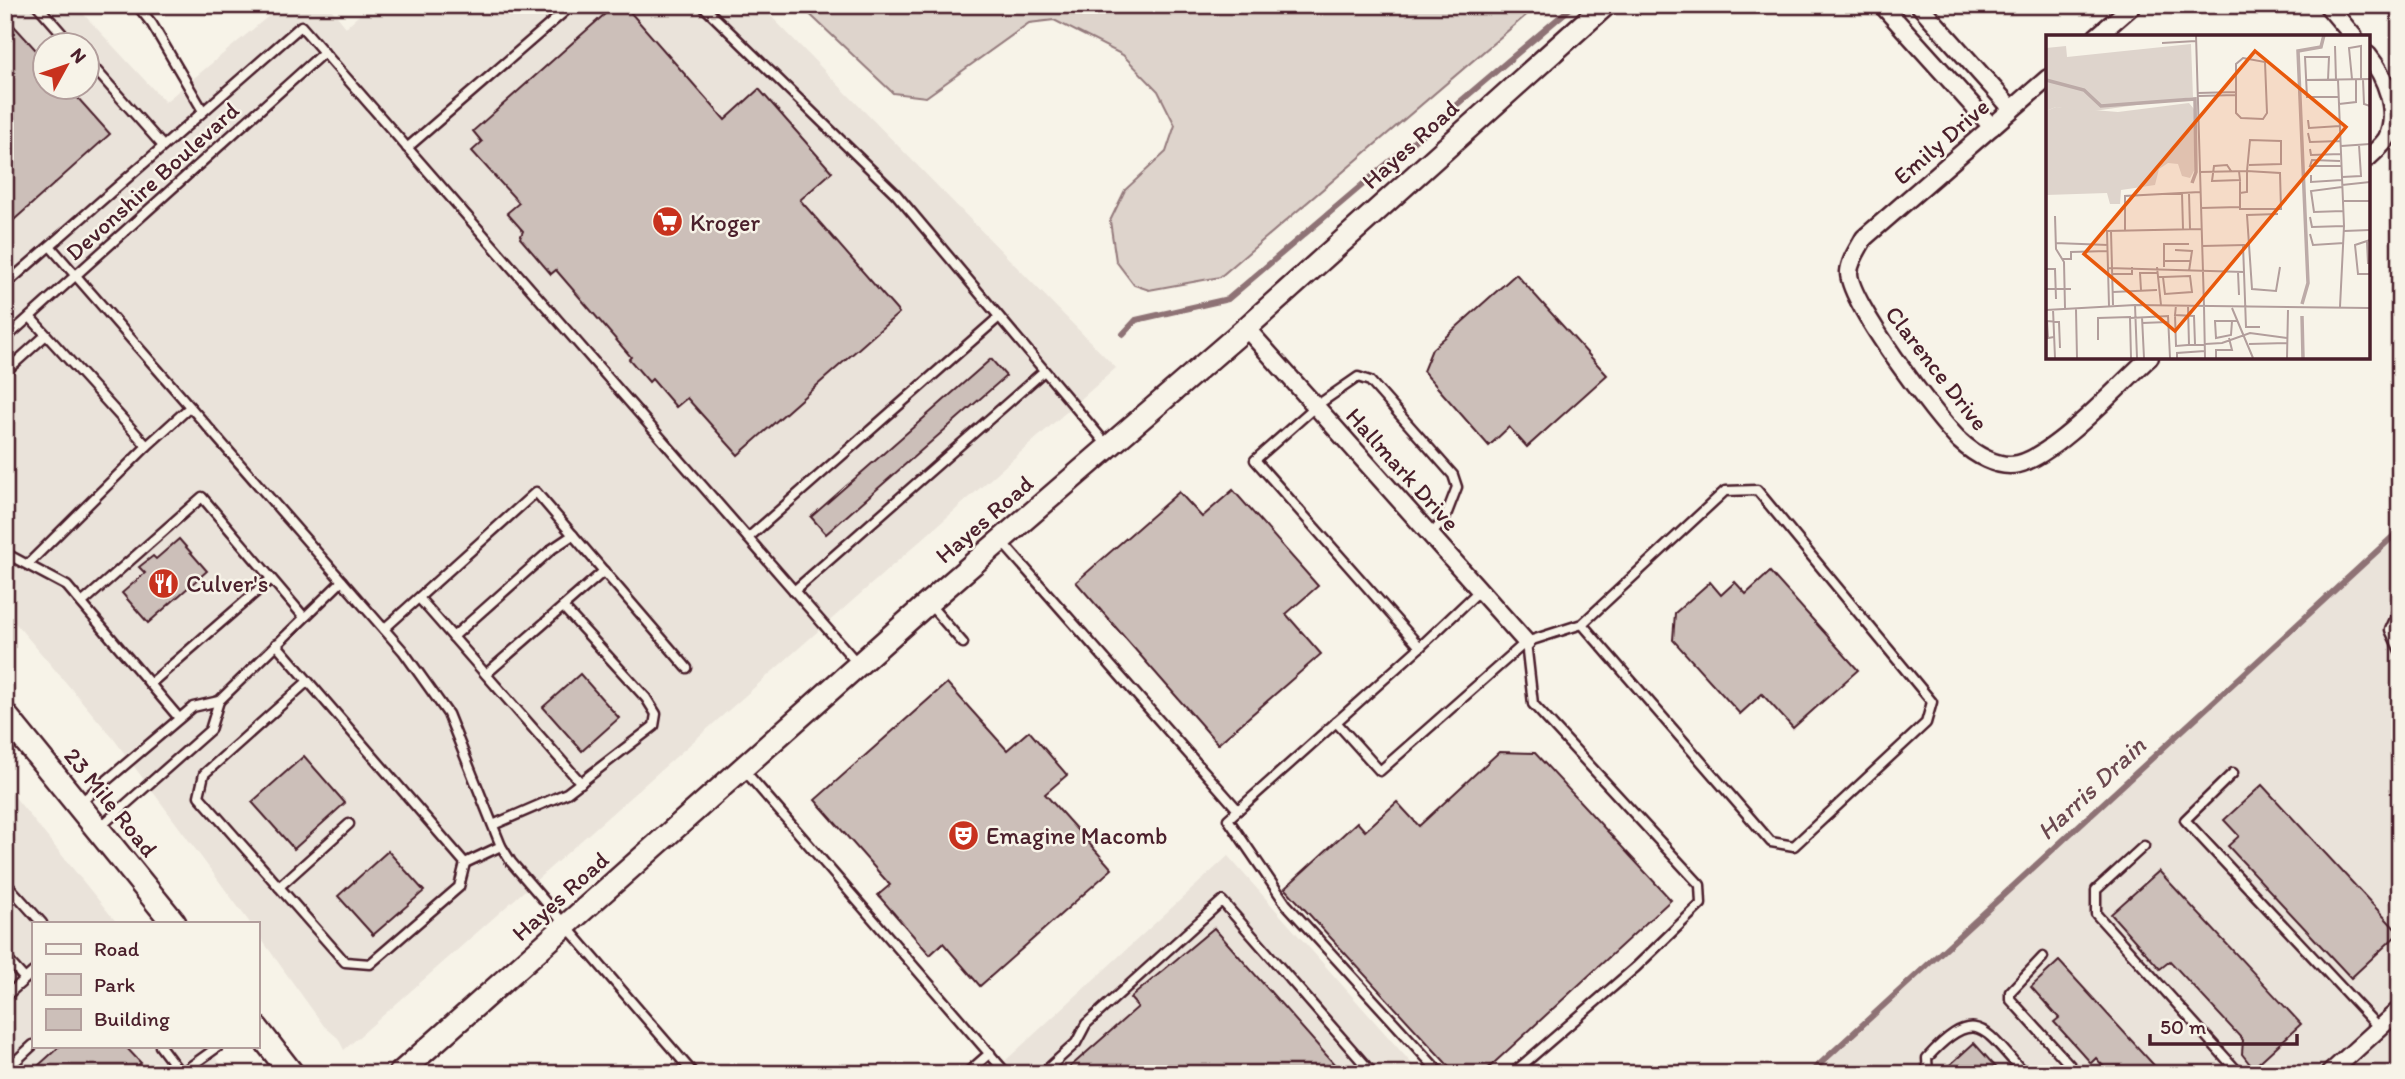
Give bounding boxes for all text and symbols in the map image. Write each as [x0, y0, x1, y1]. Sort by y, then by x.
north arrow [32, 32, 102, 102]
inset map [2046, 35, 2370, 359]
text: N [66, 43, 92, 68]
street label: Emily Drive [1887, 92, 1995, 190]
street label: Hayes Road [1356, 93, 1464, 195]
street label: Devonshire Boulevard [59, 95, 245, 267]
supermarket icon: Kroger [650, 205, 684, 239]
place label: Kroger [690, 208, 760, 237]
street label: Clarence Drive [1879, 300, 1995, 436]
street label: Hallmark Drive [1340, 401, 1466, 537]
street label: Hayes Road [929, 469, 1039, 569]
restaurant icon: Culver's [146, 566, 180, 600]
place label: Culver's [186, 569, 269, 598]
water label: Harris Drain [2030, 729, 2152, 847]
street label: 23 Mile Road [58, 742, 164, 863]
theatre icon: Emagine Macomb [946, 818, 980, 852]
place label: Emagine Macomb [986, 821, 1168, 850]
street label: Hayes Road [506, 845, 614, 947]
legend [32, 922, 259, 1048]
text: Road [94, 936, 140, 961]
text: Park [94, 972, 136, 997]
scale bar [2150, 1002, 2296, 1046]
text: Building [94, 1006, 170, 1031]
text: 50 m [2160, 1014, 2207, 1039]

